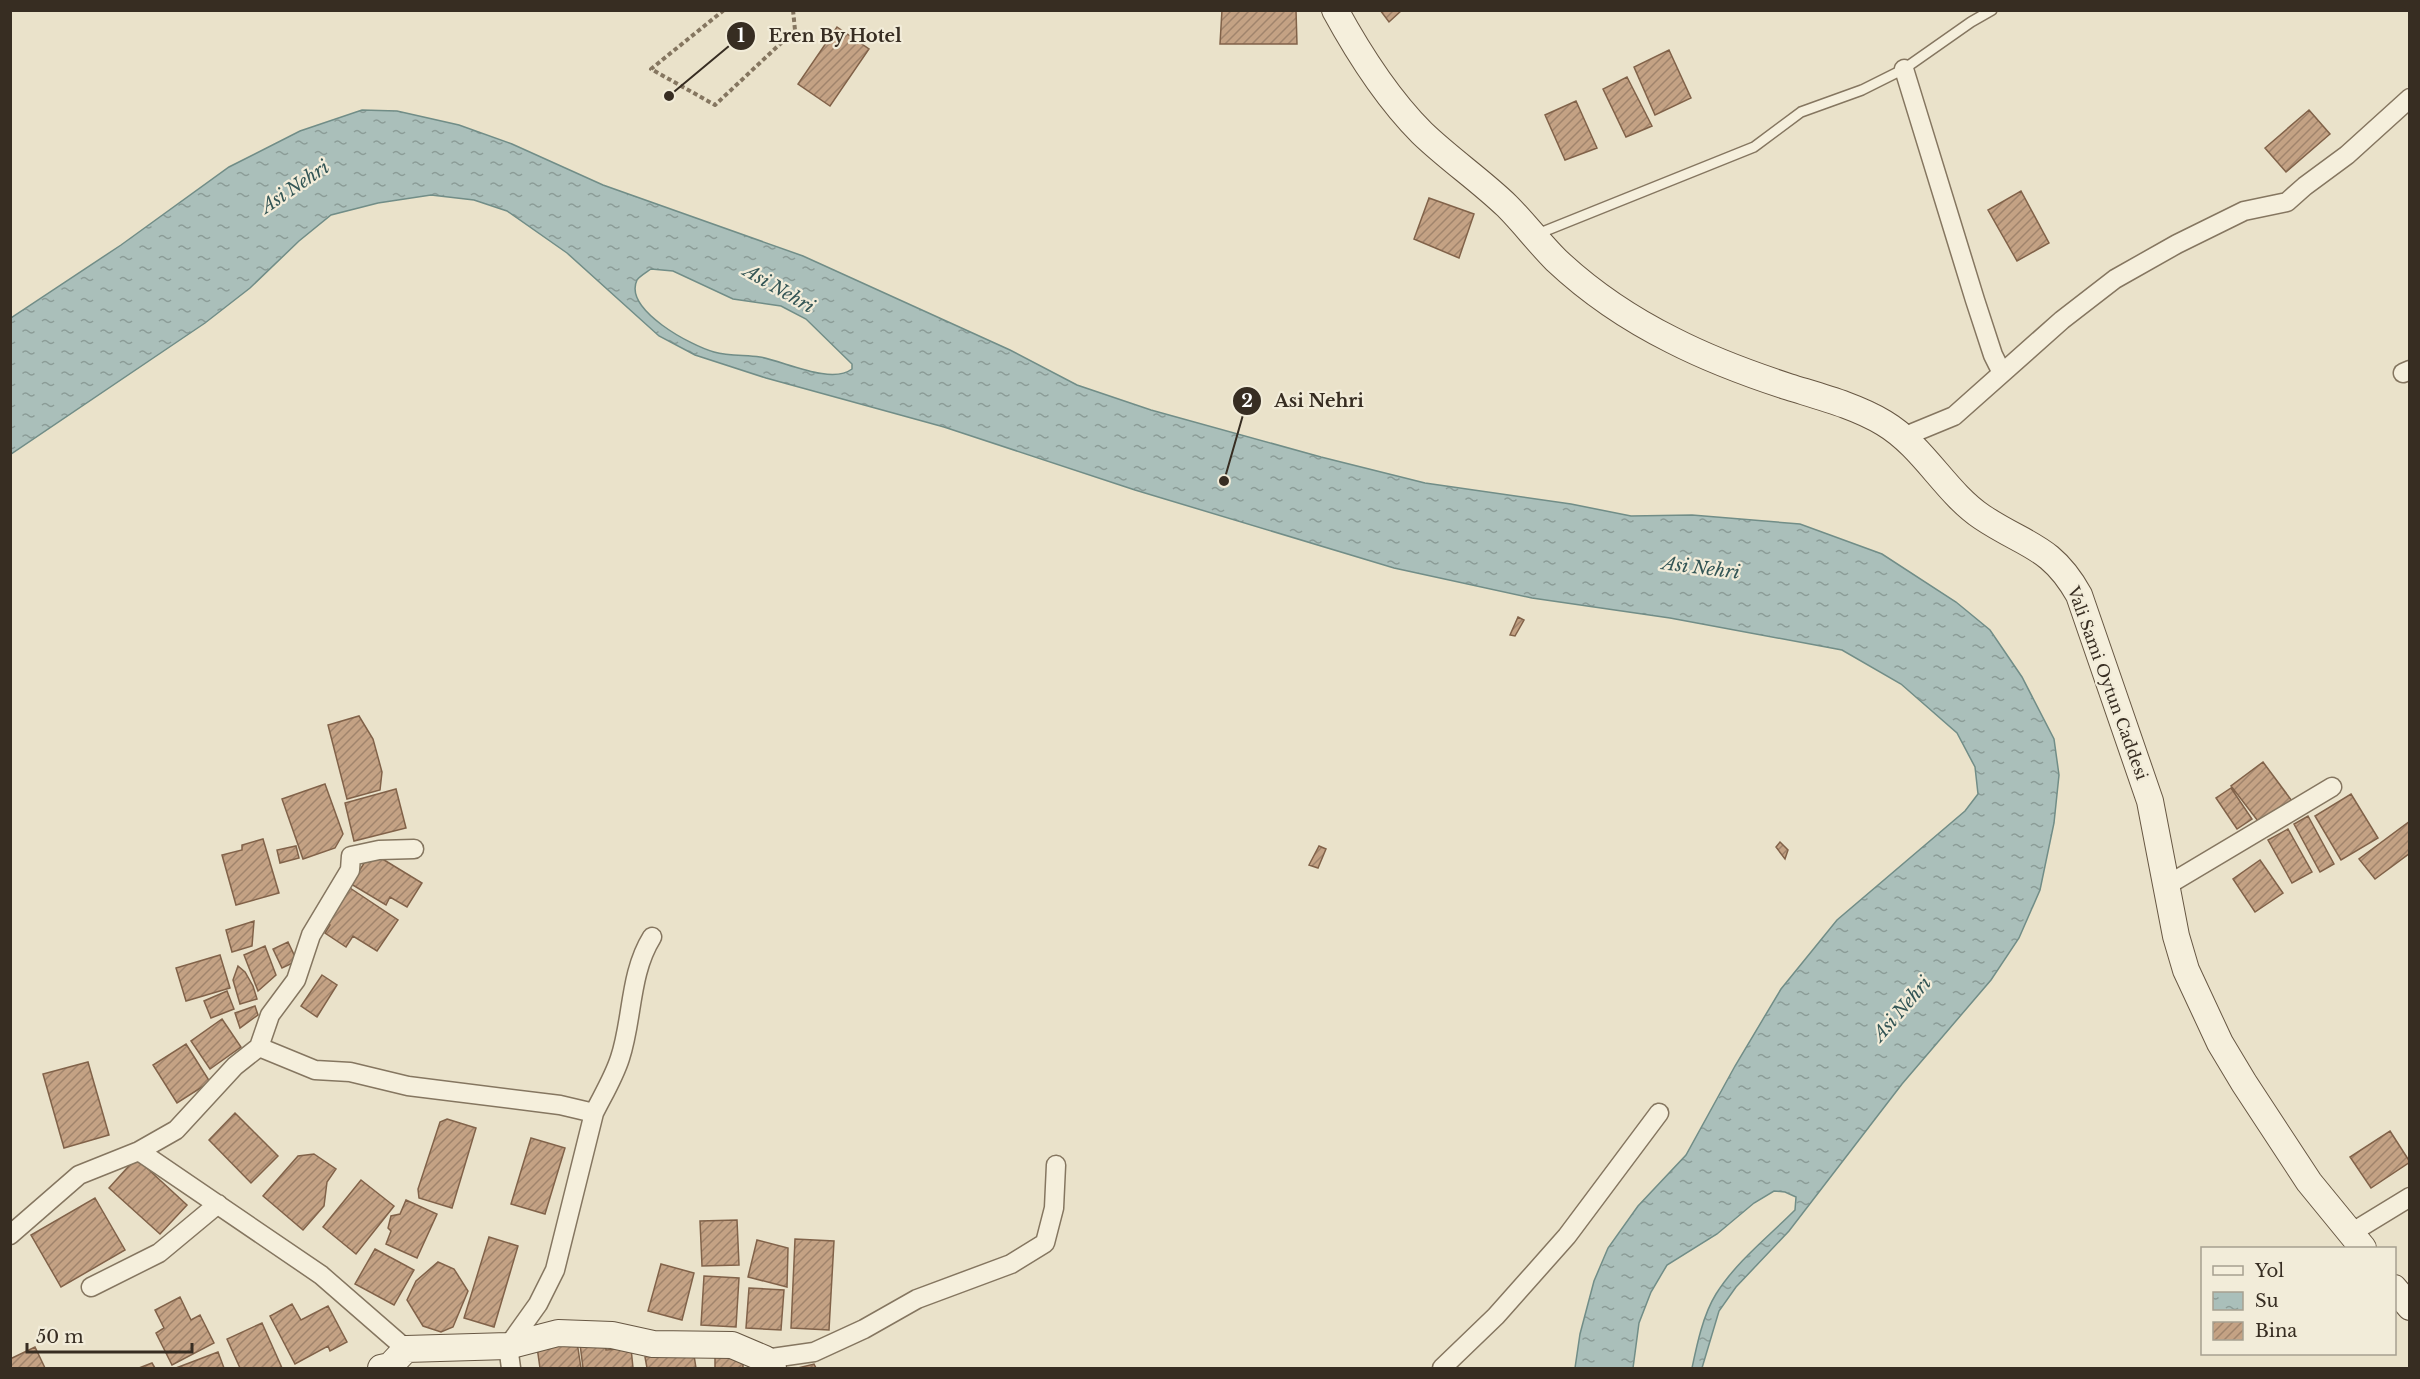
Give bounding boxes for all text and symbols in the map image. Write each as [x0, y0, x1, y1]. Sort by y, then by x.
callout: Eren By Hotel [726, 18, 914, 54]
text: 1 [737, 25, 745, 47]
text: Eren By Hotel [768, 25, 902, 47]
water label: Asi Nehri [255, 156, 334, 219]
water label: Asi Nehri [738, 259, 819, 318]
callout: Asi Nehri [1232, 383, 1376, 419]
text: 2 [1241, 390, 1253, 412]
text: Asi Nehri [1273, 390, 1364, 412]
water label: Asi Nehri [1659, 552, 1742, 584]
street label: Vali Sami Oytun Caddesi [2063, 583, 2153, 783]
water label: Asi Nehri [1867, 972, 1936, 1047]
legend [2201, 1247, 2396, 1355]
text: Yol [2254, 1260, 2284, 1282]
text: Su [2255, 1290, 2279, 1312]
scale bar [27, 1316, 192, 1354]
text: Bina [2255, 1320, 2297, 1342]
text: 50 m [36, 1326, 84, 1348]

